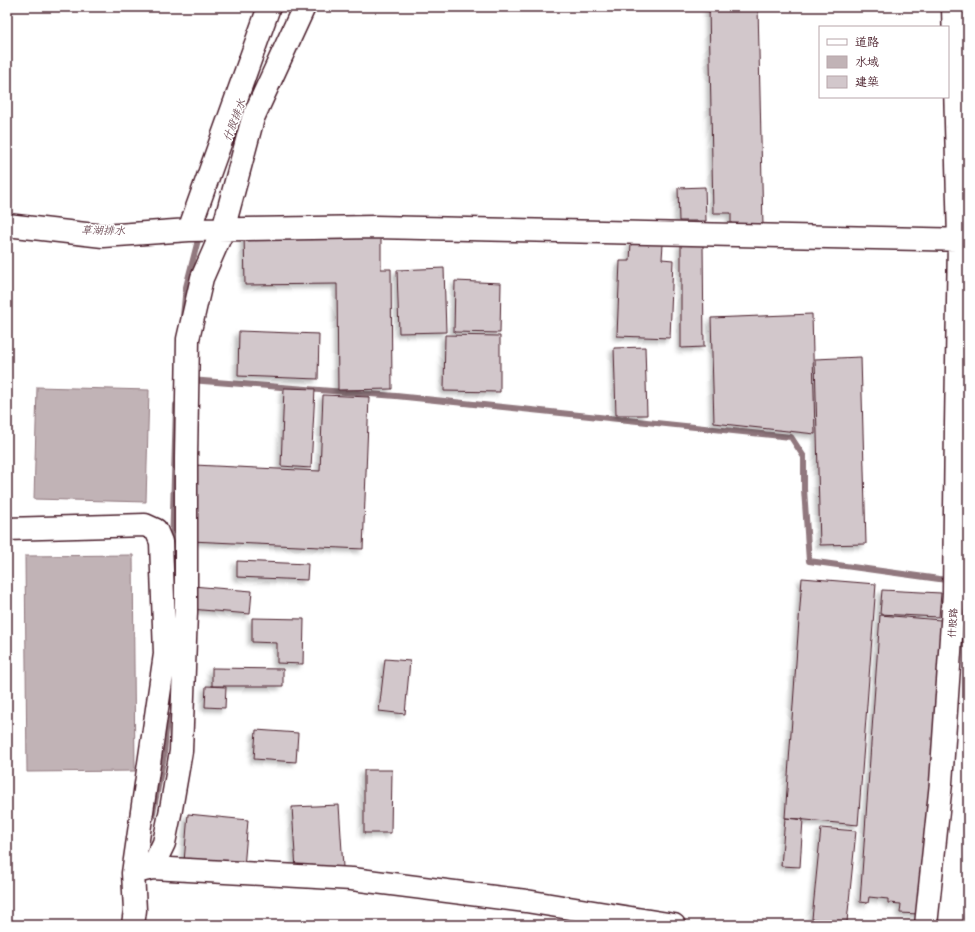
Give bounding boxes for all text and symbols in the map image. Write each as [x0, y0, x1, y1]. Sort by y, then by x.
legend [819, 26, 949, 98]
text: 道路 [855, 34, 879, 49]
text: 水域 [855, 54, 879, 69]
text: 建築 [855, 74, 879, 89]
water label: 什股排水 [220, 96, 249, 143]
water label: 草湖排水 [81, 223, 126, 237]
street label: 什股路 [945, 608, 960, 638]

